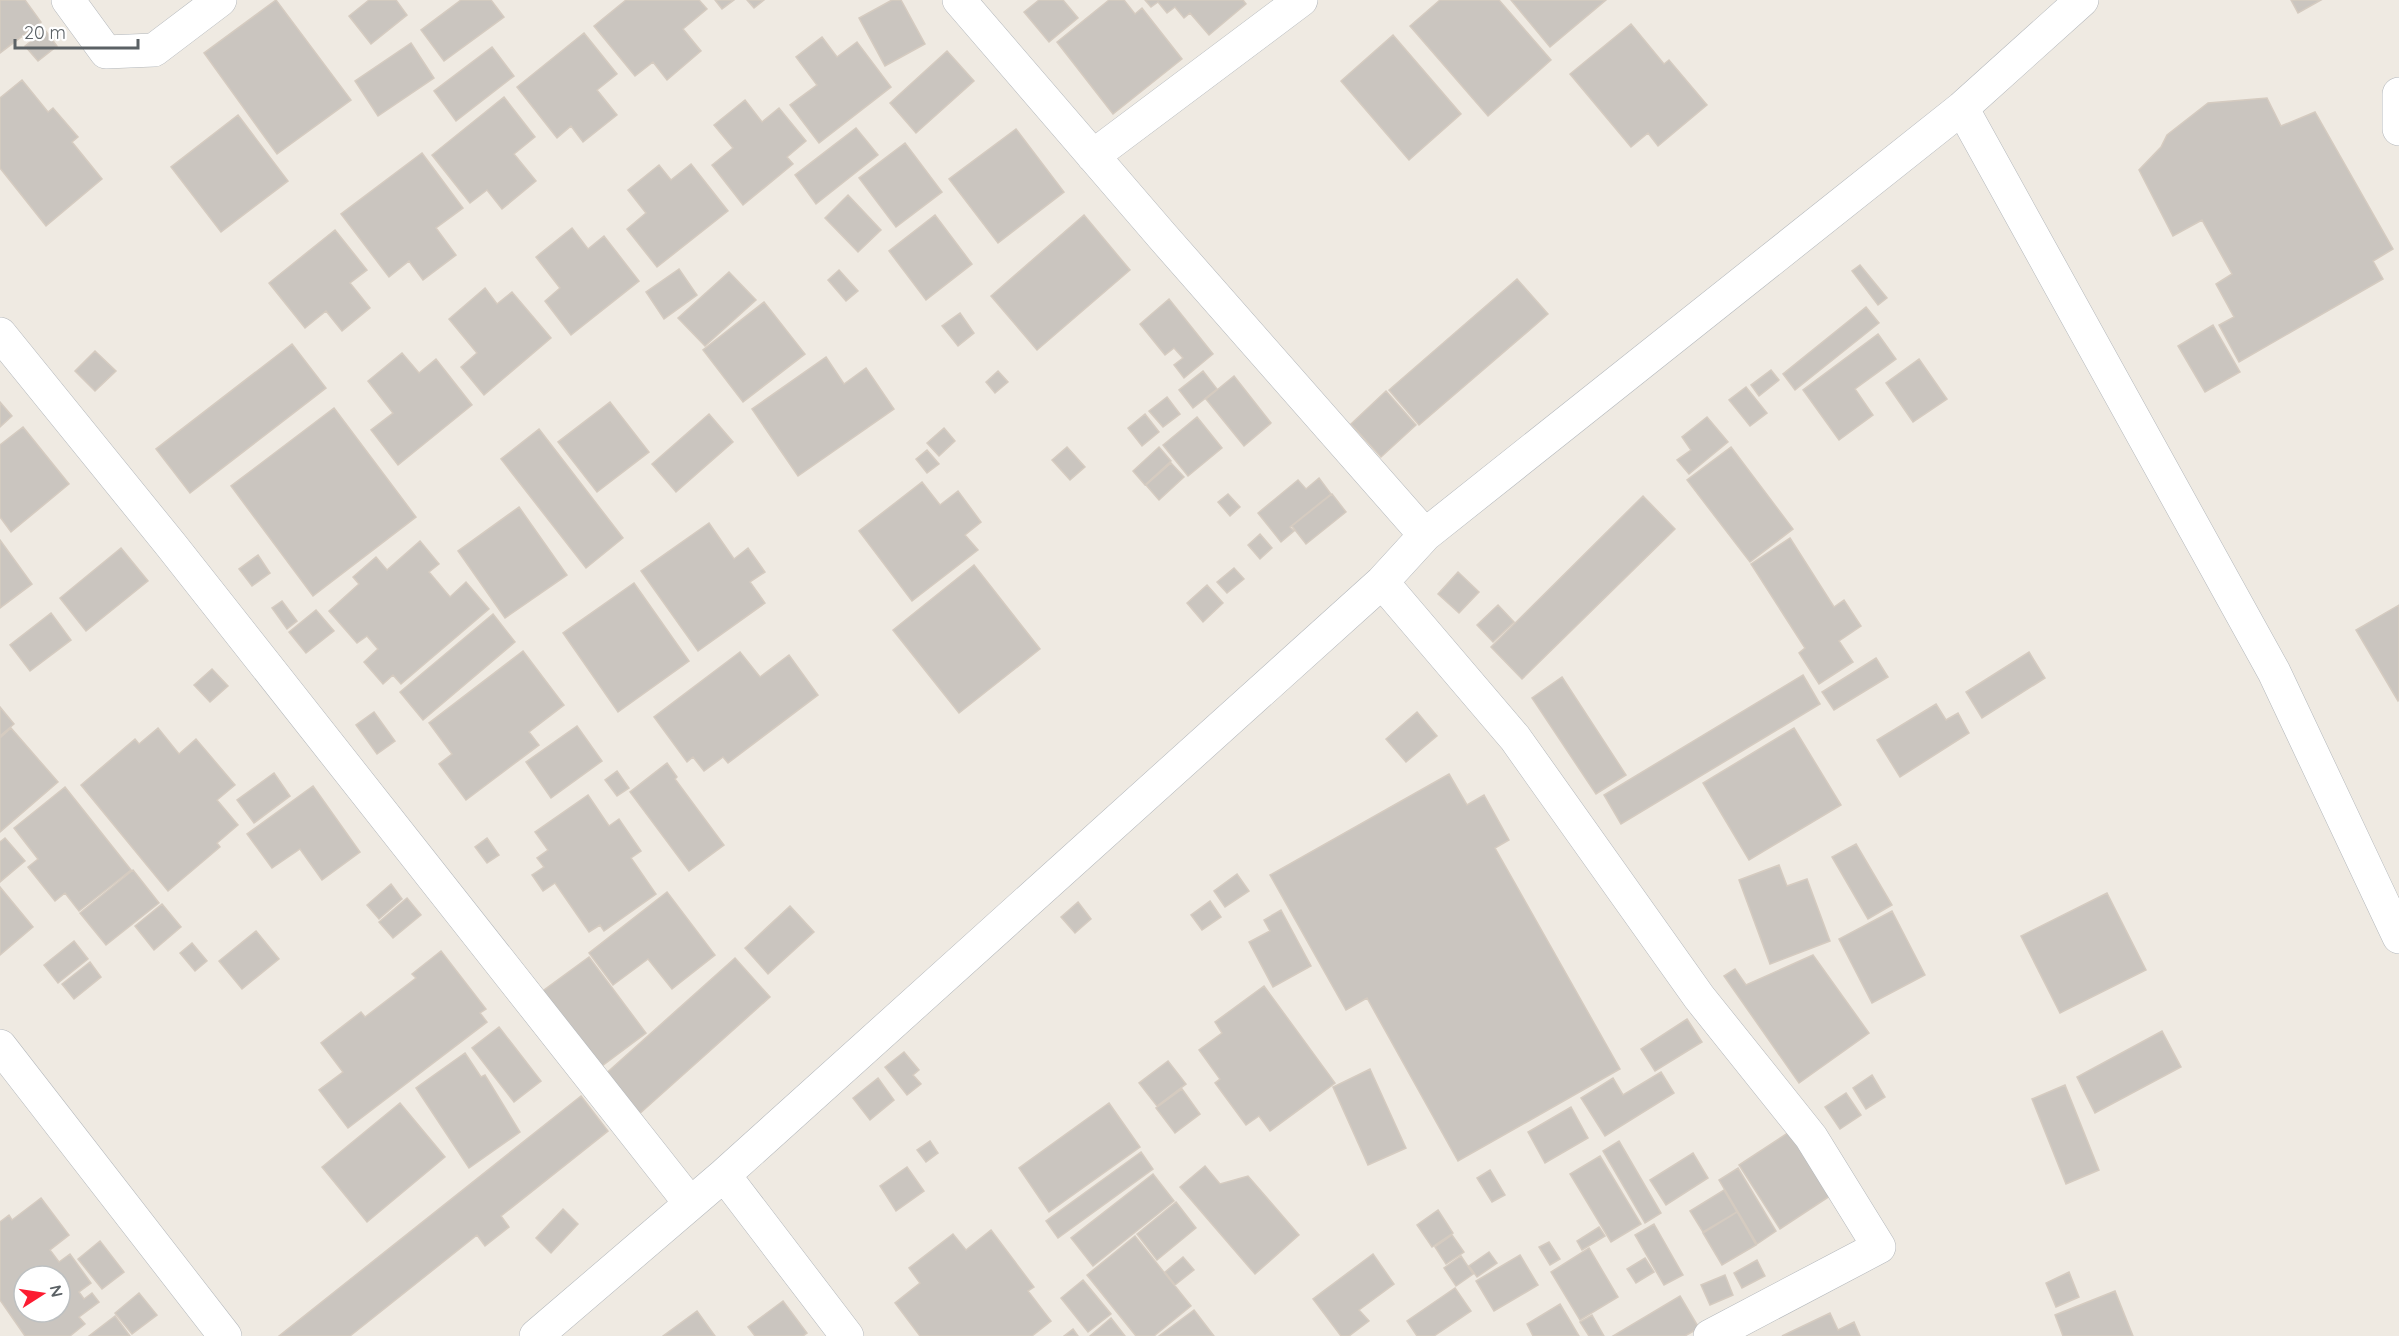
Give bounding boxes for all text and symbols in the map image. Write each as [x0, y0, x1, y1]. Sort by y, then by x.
scale bar [15, 12, 138, 50]
text: 20 m [24, 21, 66, 44]
north arrow [12, 1264, 72, 1324]
text: N [46, 1283, 68, 1299]

